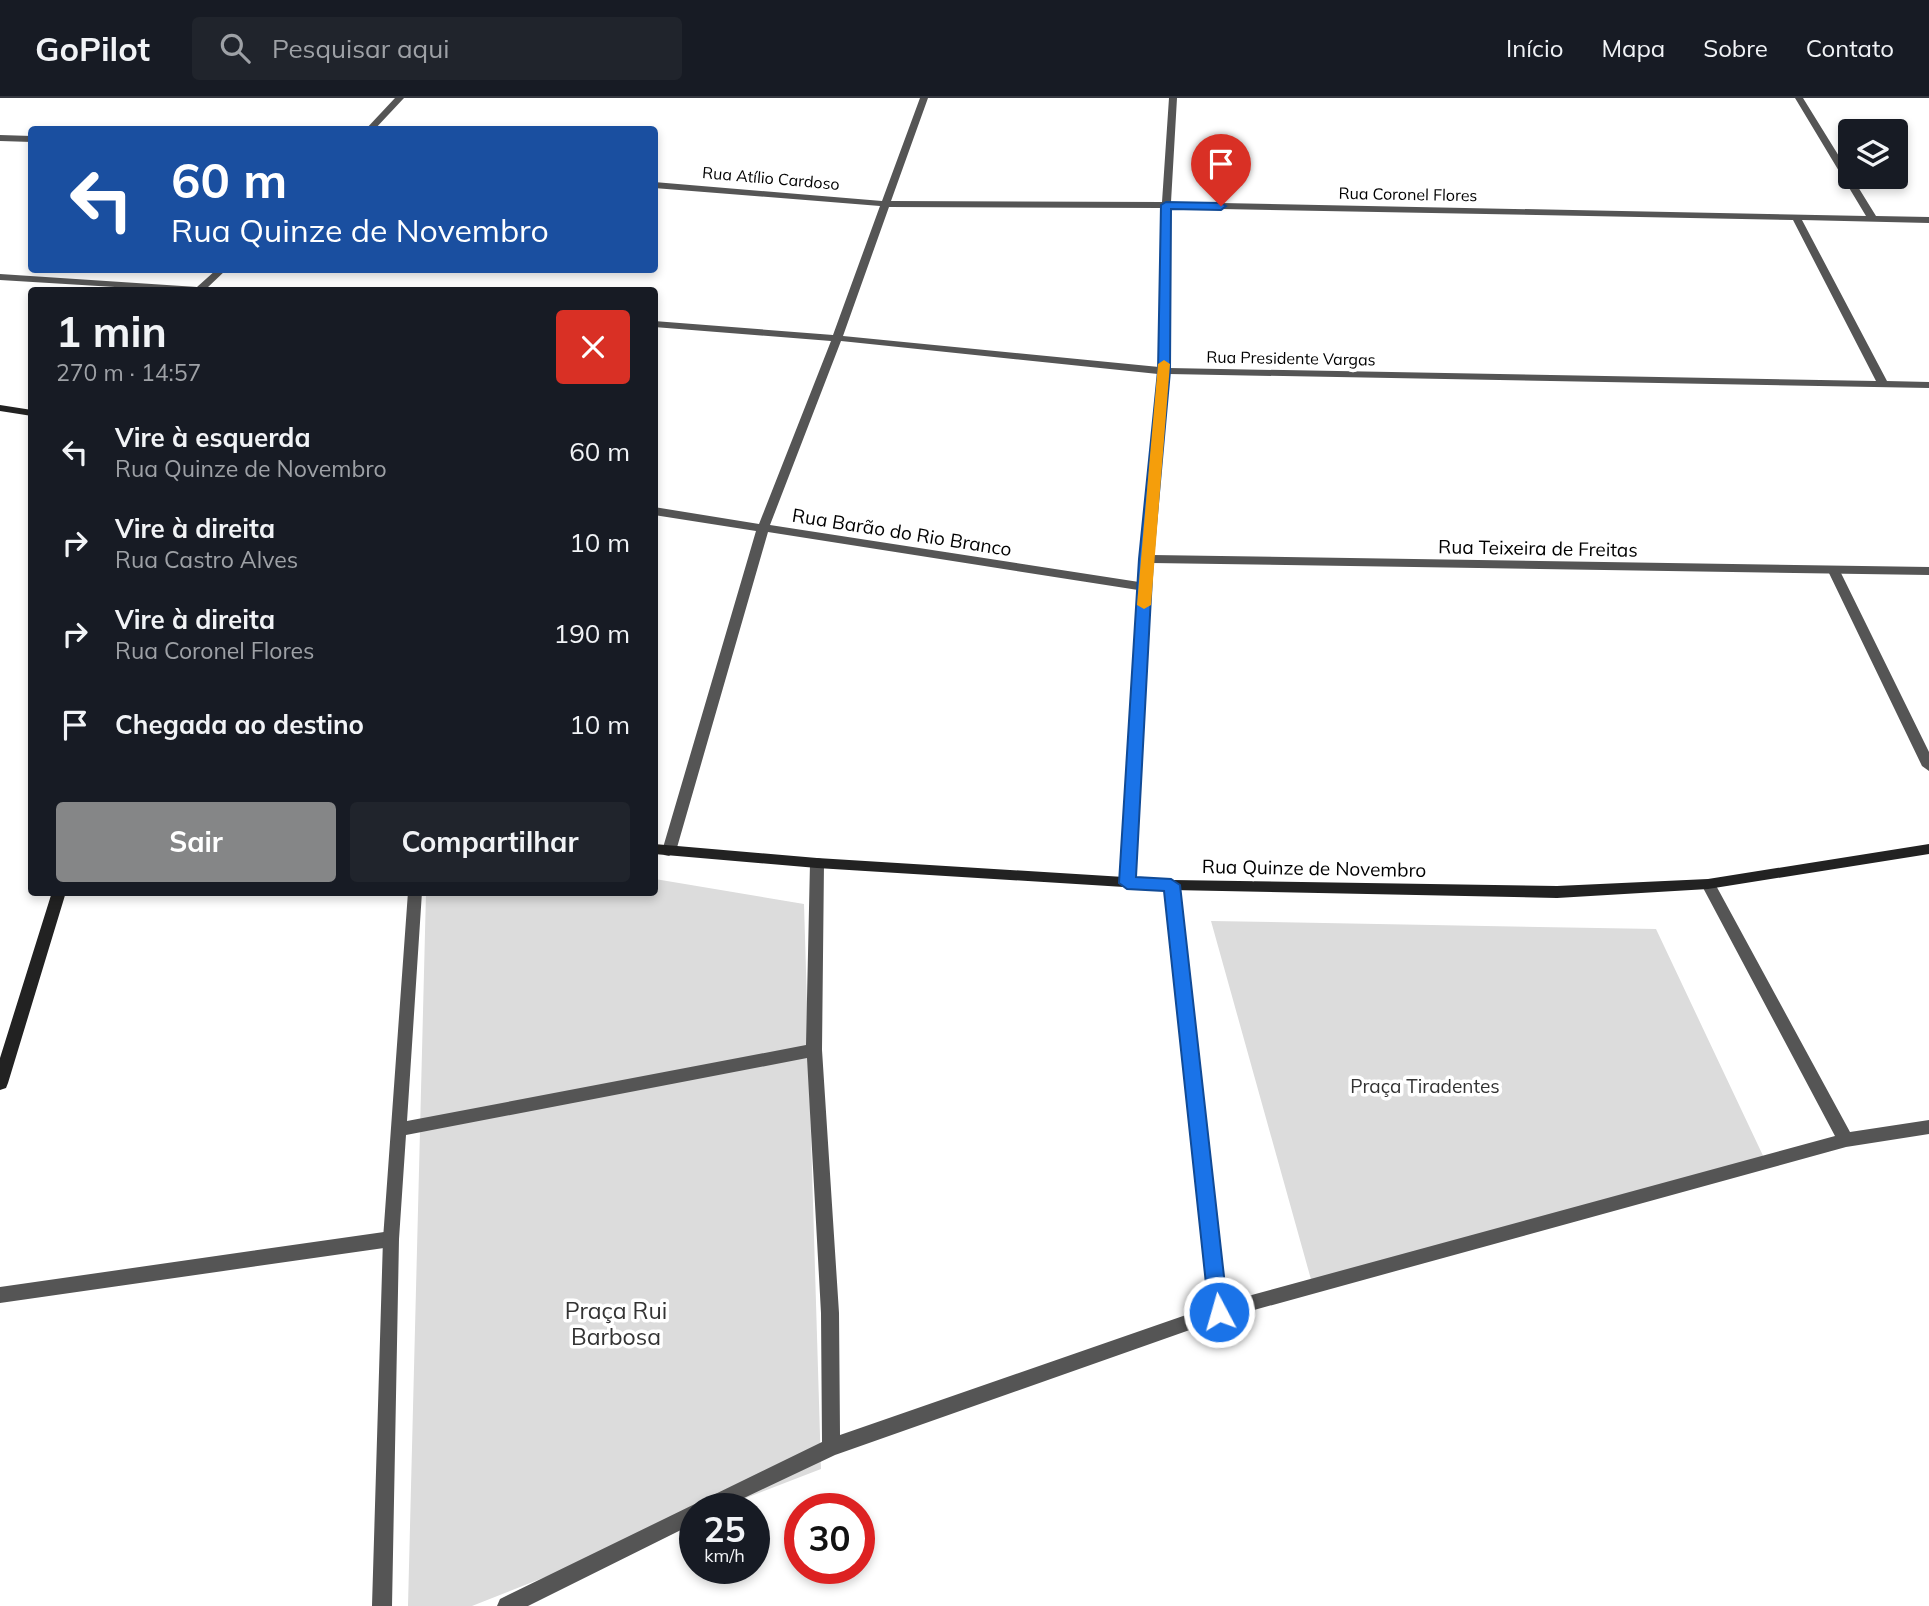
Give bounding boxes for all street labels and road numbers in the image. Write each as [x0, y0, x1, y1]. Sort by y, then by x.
street label: Rua Atílio Cardoso [701, 162, 841, 194]
street label: Rua Coronel Flores [1338, 183, 1478, 205]
street label: Rua Presidente Vargas [1206, 347, 1376, 369]
street label: Rua Barão do Rio Branco [791, 503, 1013, 561]
street label: Rua Teixeira de Freitas [1438, 534, 1638, 562]
street label: Rua Quinze de Novembro [1202, 854, 1426, 882]

